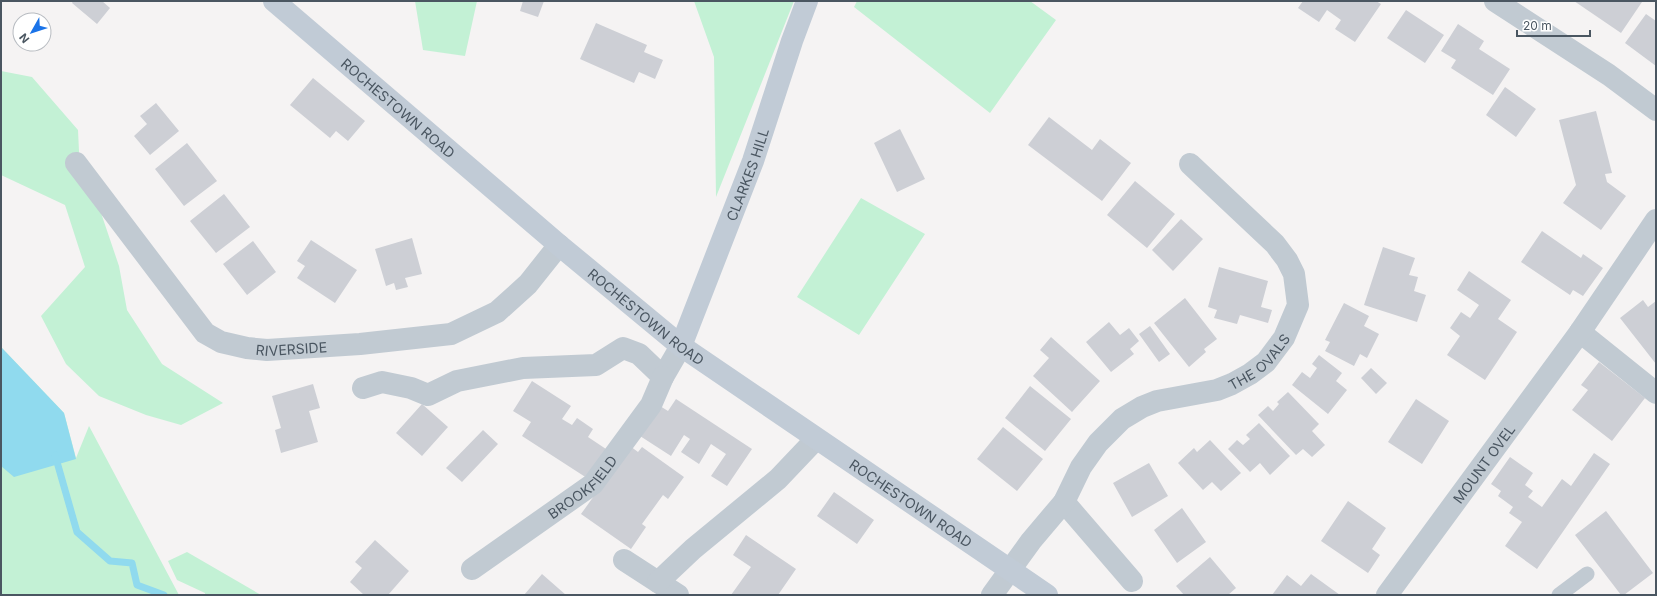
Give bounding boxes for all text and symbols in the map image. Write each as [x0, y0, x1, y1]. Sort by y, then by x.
north arrow [12, 12, 52, 52]
scale bar [1517, 12, 1590, 38]
text: 20 m [1523, 18, 1552, 33]
text: N [16, 31, 32, 46]
street label: ROCHESTOWN ROAD [338, 54, 459, 161]
street label: CLARKES HILL [722, 126, 772, 223]
street label: ROCHESTOWN ROAD [585, 264, 708, 368]
street label: THE OVALS [1225, 330, 1293, 393]
street label: RIVERSIDE [255, 338, 327, 359]
street label: MOUNT OVEL [1449, 421, 1518, 506]
street label: BROOKFIELD [544, 452, 620, 522]
street label: ROCHESTOWN ROAD [847, 455, 976, 550]

